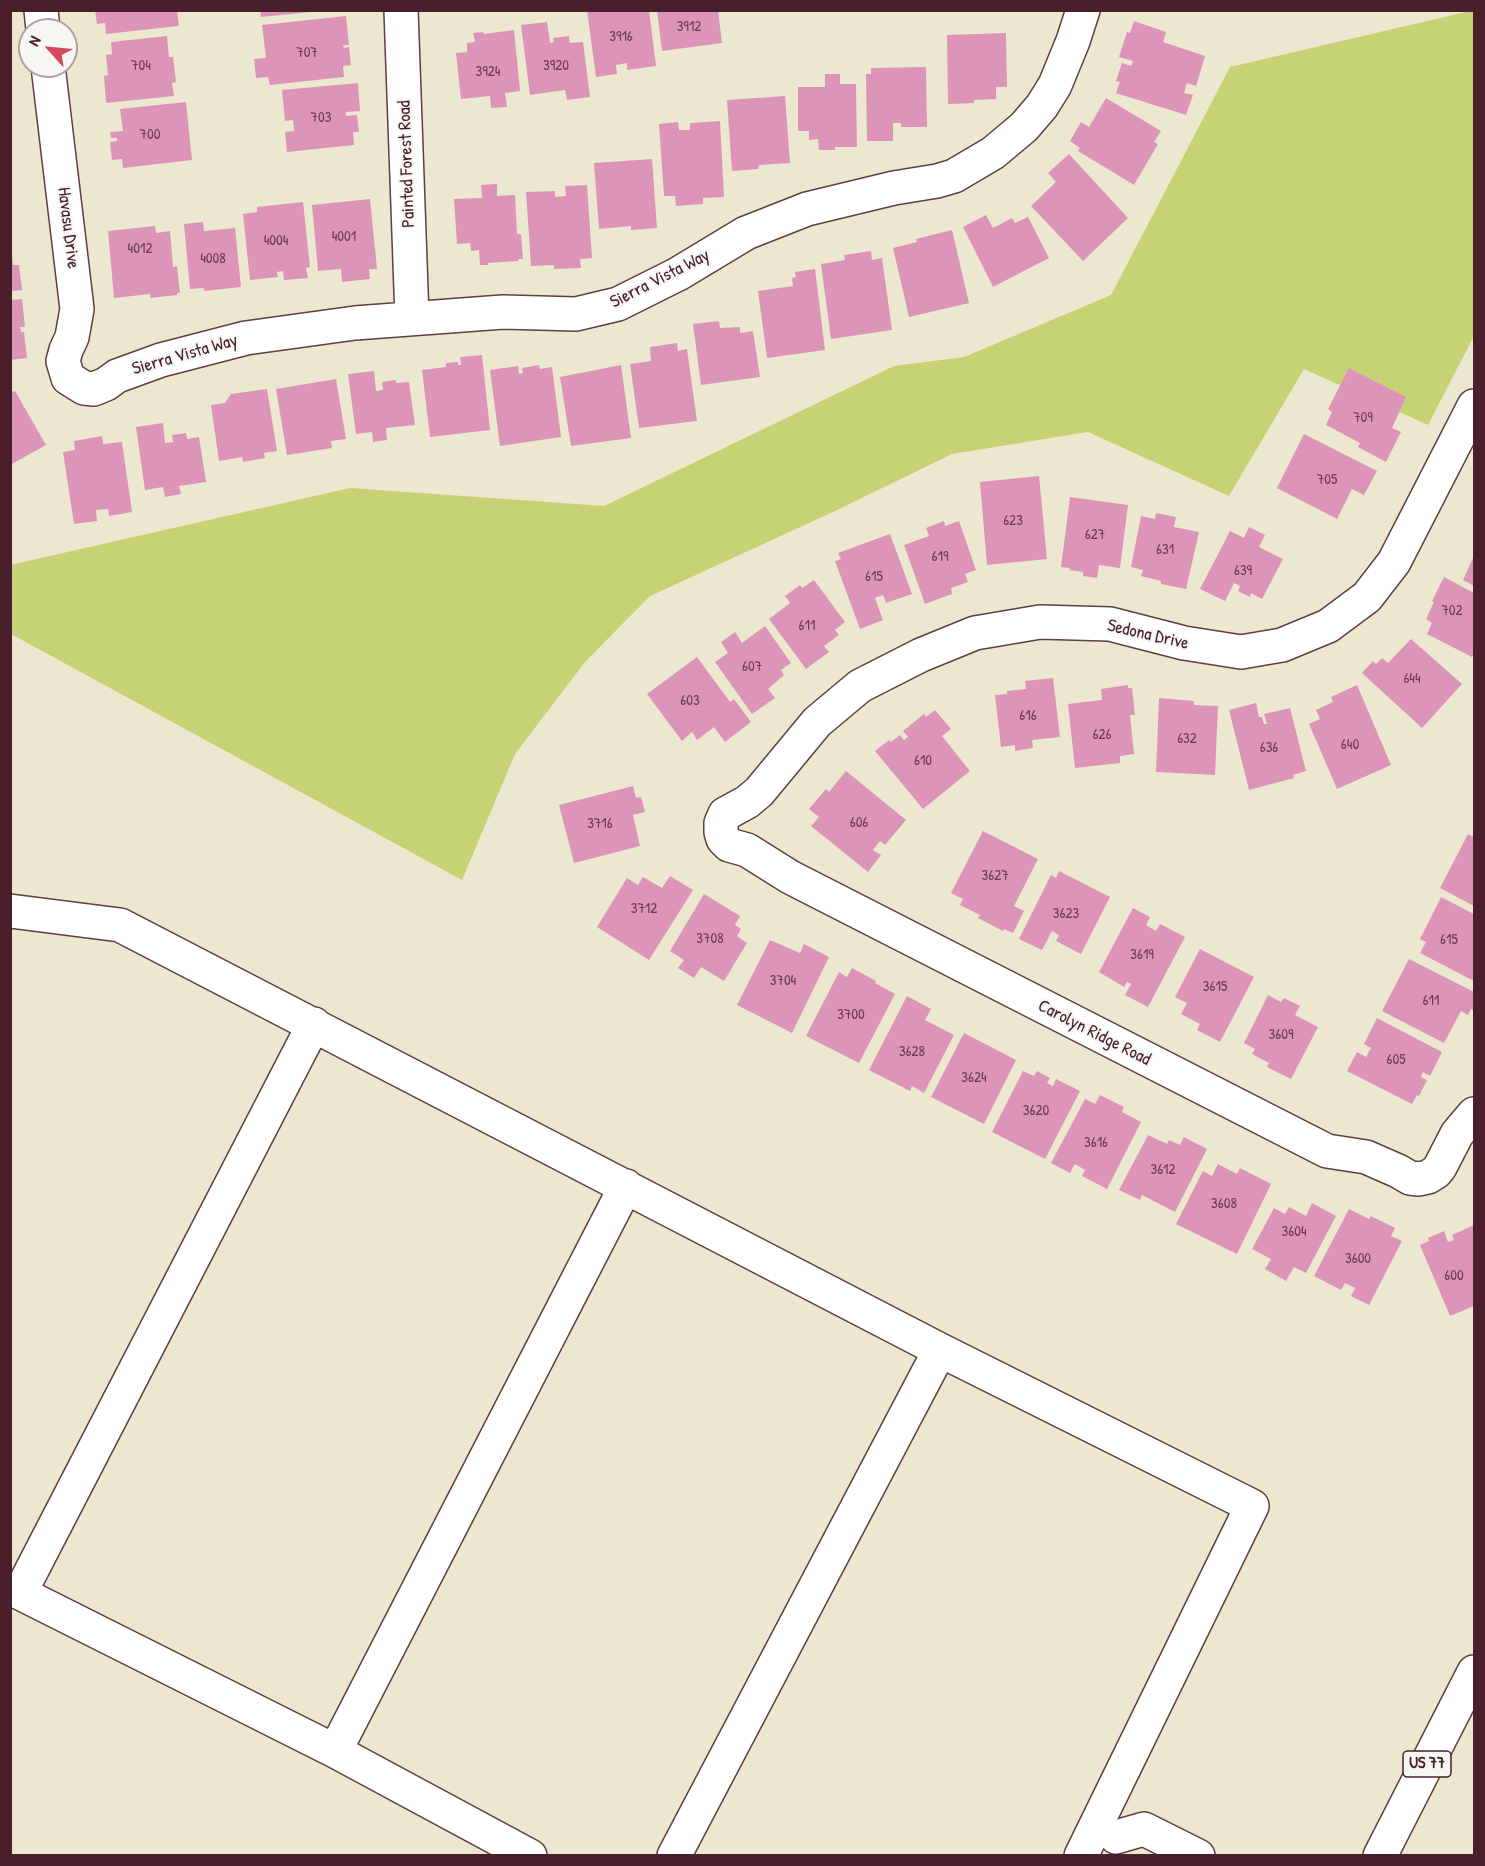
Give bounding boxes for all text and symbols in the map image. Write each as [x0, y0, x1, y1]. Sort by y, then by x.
north arrow [18, 18, 78, 78]
house number: 3912 [677, 18, 701, 36]
house number: 3916 [609, 28, 633, 46]
text: N [22, 32, 45, 50]
house number: 707 [296, 44, 318, 62]
house number: 704 [131, 57, 151, 75]
house number: 3920 [543, 57, 569, 75]
house number: 3924 [476, 63, 500, 81]
street label: Painted Forest Road [394, 100, 420, 228]
house number: 703 [311, 109, 331, 127]
house number: 700 [140, 126, 160, 144]
street label: Havasu Drive [52, 186, 84, 270]
house number: 4001 [332, 228, 356, 246]
house number: 4004 [264, 232, 288, 250]
house number: 4012 [128, 240, 152, 258]
street label: Sierra Vista Way [607, 245, 713, 313]
house number: 4008 [200, 250, 226, 268]
street label: Sierra Vista Way [130, 330, 240, 380]
house number: 709 [1353, 409, 1373, 427]
house number: 705 [1317, 471, 1337, 489]
house number: 623 [1003, 512, 1023, 530]
house number: 627 [1085, 526, 1105, 544]
house number: 631 [1156, 541, 1174, 559]
house number: 619 [932, 548, 948, 566]
house number: 639 [1234, 562, 1252, 580]
house number: 615 [865, 568, 883, 586]
house number: 702 [1441, 602, 1463, 620]
street label: Sedona Drive [1105, 615, 1191, 655]
house number: 611 [799, 617, 815, 635]
house number: 607 [742, 658, 762, 676]
house number: 644 [1403, 670, 1421, 688]
house number: 603 [680, 692, 700, 710]
house number: 616 [1019, 707, 1037, 725]
house number: 626 [1093, 726, 1111, 744]
house number: 632 [1177, 730, 1197, 748]
house number: 640 [1341, 736, 1359, 754]
house number: 636 [1260, 739, 1278, 757]
house number: 610 [914, 752, 932, 770]
house number: 606 [850, 814, 868, 832]
house number: 3716 [587, 815, 613, 833]
house number: 3627 [981, 867, 1009, 885]
house number: 3712 [631, 900, 657, 918]
house number: 3623 [1053, 905, 1079, 923]
house number: 3708 [696, 930, 724, 948]
house number: 615 [1440, 931, 1458, 949]
house number: 3619 [1130, 946, 1154, 964]
house number: 3704 [770, 972, 796, 990]
house number: 3615 [1203, 978, 1227, 996]
house number: 611 [1423, 992, 1439, 1010]
street label: Carolyn Ridge Road [1034, 995, 1154, 1071]
house number: 3700 [837, 1006, 865, 1024]
house number: 3609 [1269, 1026, 1293, 1044]
house number: 3628 [899, 1043, 925, 1061]
house number: 605 [1386, 1051, 1406, 1069]
house number: 3624 [961, 1069, 987, 1087]
house number: 3620 [1023, 1102, 1049, 1120]
house number: 3616 [1084, 1134, 1108, 1152]
house number: 3612 [1150, 1161, 1176, 1179]
house number: 3608 [1211, 1195, 1237, 1213]
house number: 3604 [1281, 1223, 1307, 1241]
house number: 3600 [1345, 1250, 1371, 1268]
house number: 600 [1444, 1267, 1464, 1285]
road number: US 77 [1403, 1751, 1451, 1777]

